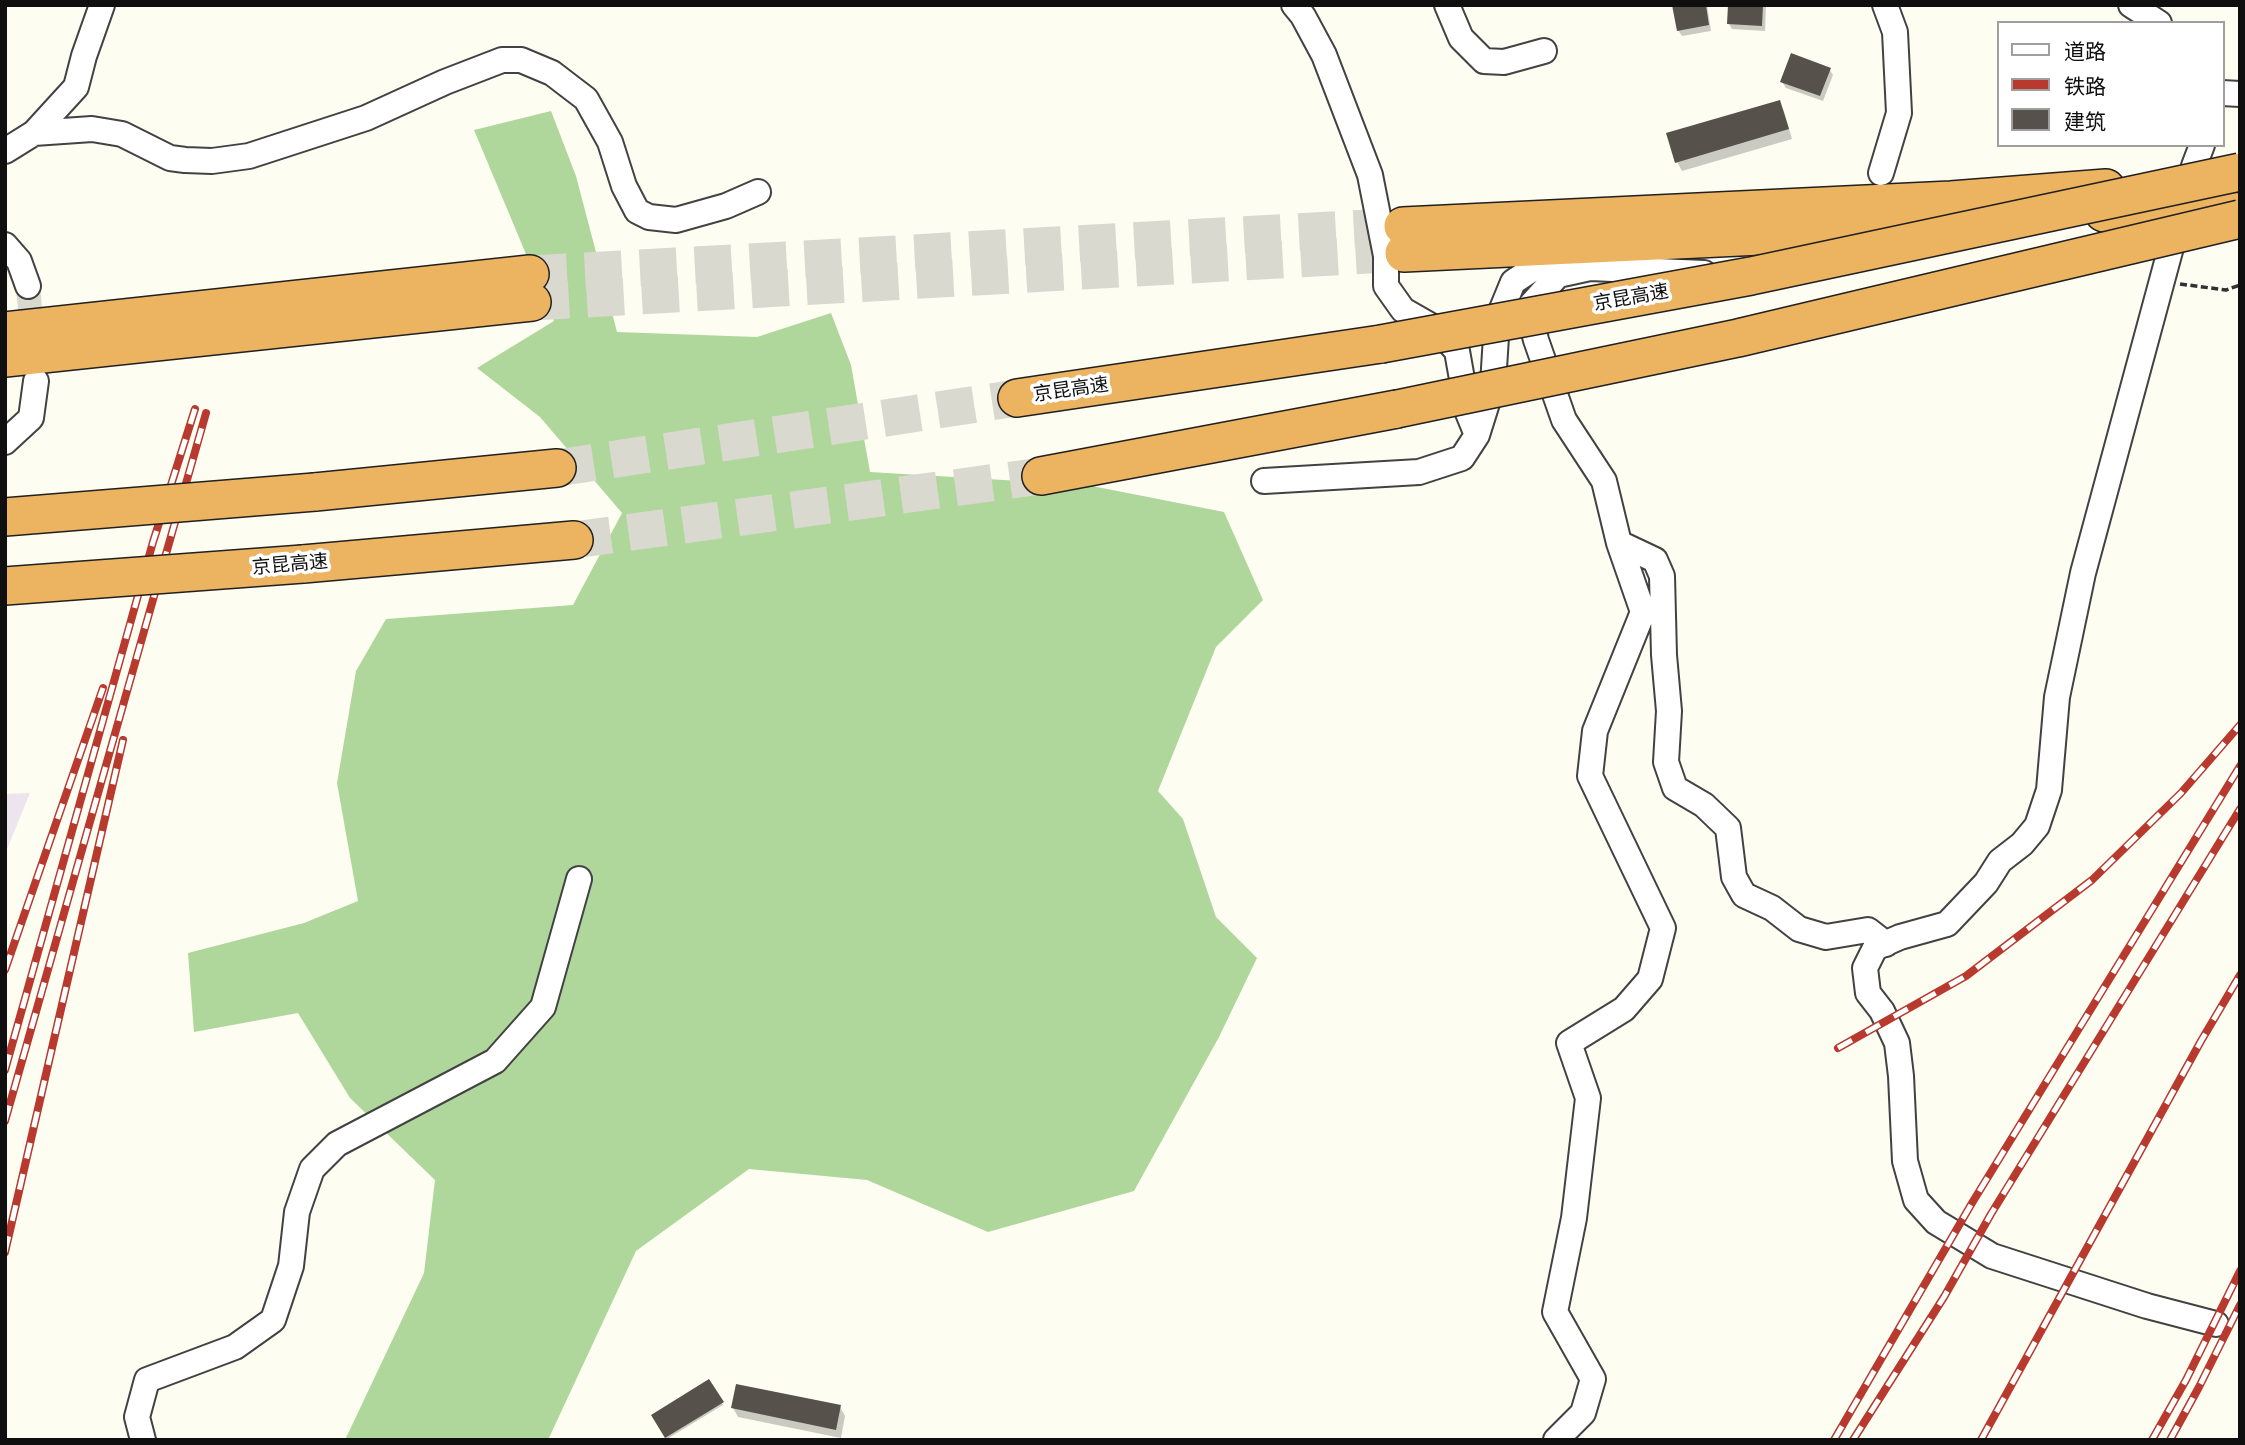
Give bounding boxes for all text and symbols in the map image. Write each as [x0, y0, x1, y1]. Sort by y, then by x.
legend [1996, 21, 2224, 147]
text: 道路 [2064, 37, 2106, 65]
text: 铁路 [2064, 72, 2106, 100]
text: 建筑 [2064, 107, 2106, 135]
street label: 京昆高速 [1592, 280, 1670, 316]
street label: 京昆高速 [1032, 373, 1110, 407]
street label: 京昆高速 [251, 550, 329, 580]

